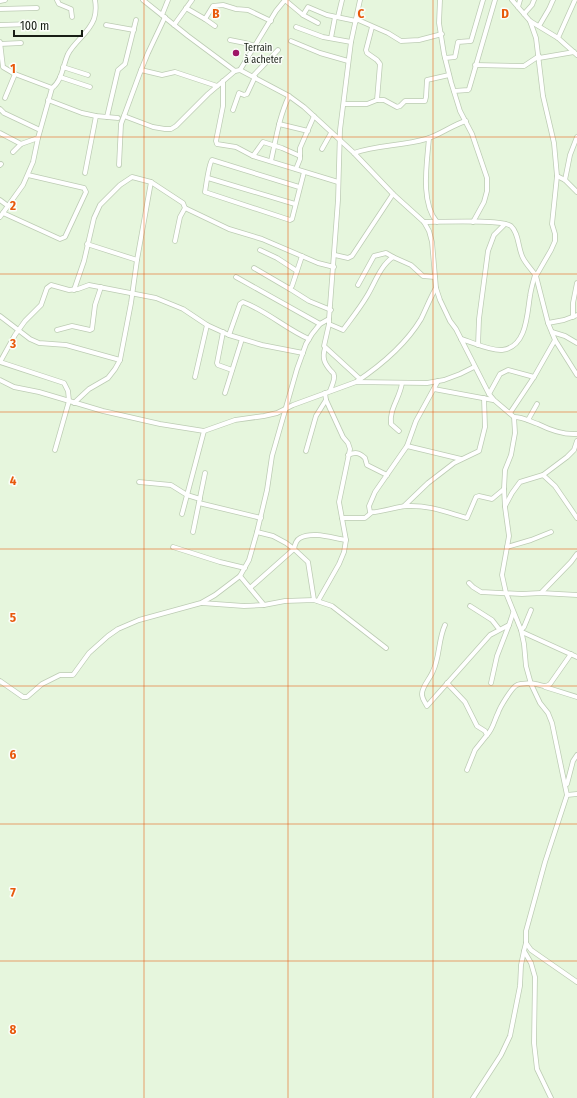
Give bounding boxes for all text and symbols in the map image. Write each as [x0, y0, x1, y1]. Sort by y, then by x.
text: B [212, 6, 220, 21]
text: C [358, 6, 365, 21]
text: D [501, 6, 509, 21]
scale bar [14, 12, 82, 38]
text: 100 m [20, 19, 49, 33]
place label: Terrain à acheter [244, 42, 283, 66]
marker: Terrain à acheter [231, 48, 241, 58]
text: 1 [10, 61, 16, 76]
text: 2 [9, 198, 16, 213]
text: 3 [9, 336, 16, 351]
text: 4 [10, 473, 17, 488]
text: 5 [10, 610, 16, 625]
text: 6 [10, 747, 17, 762]
text: 7 [10, 885, 16, 900]
text: 8 [10, 1022, 17, 1037]

